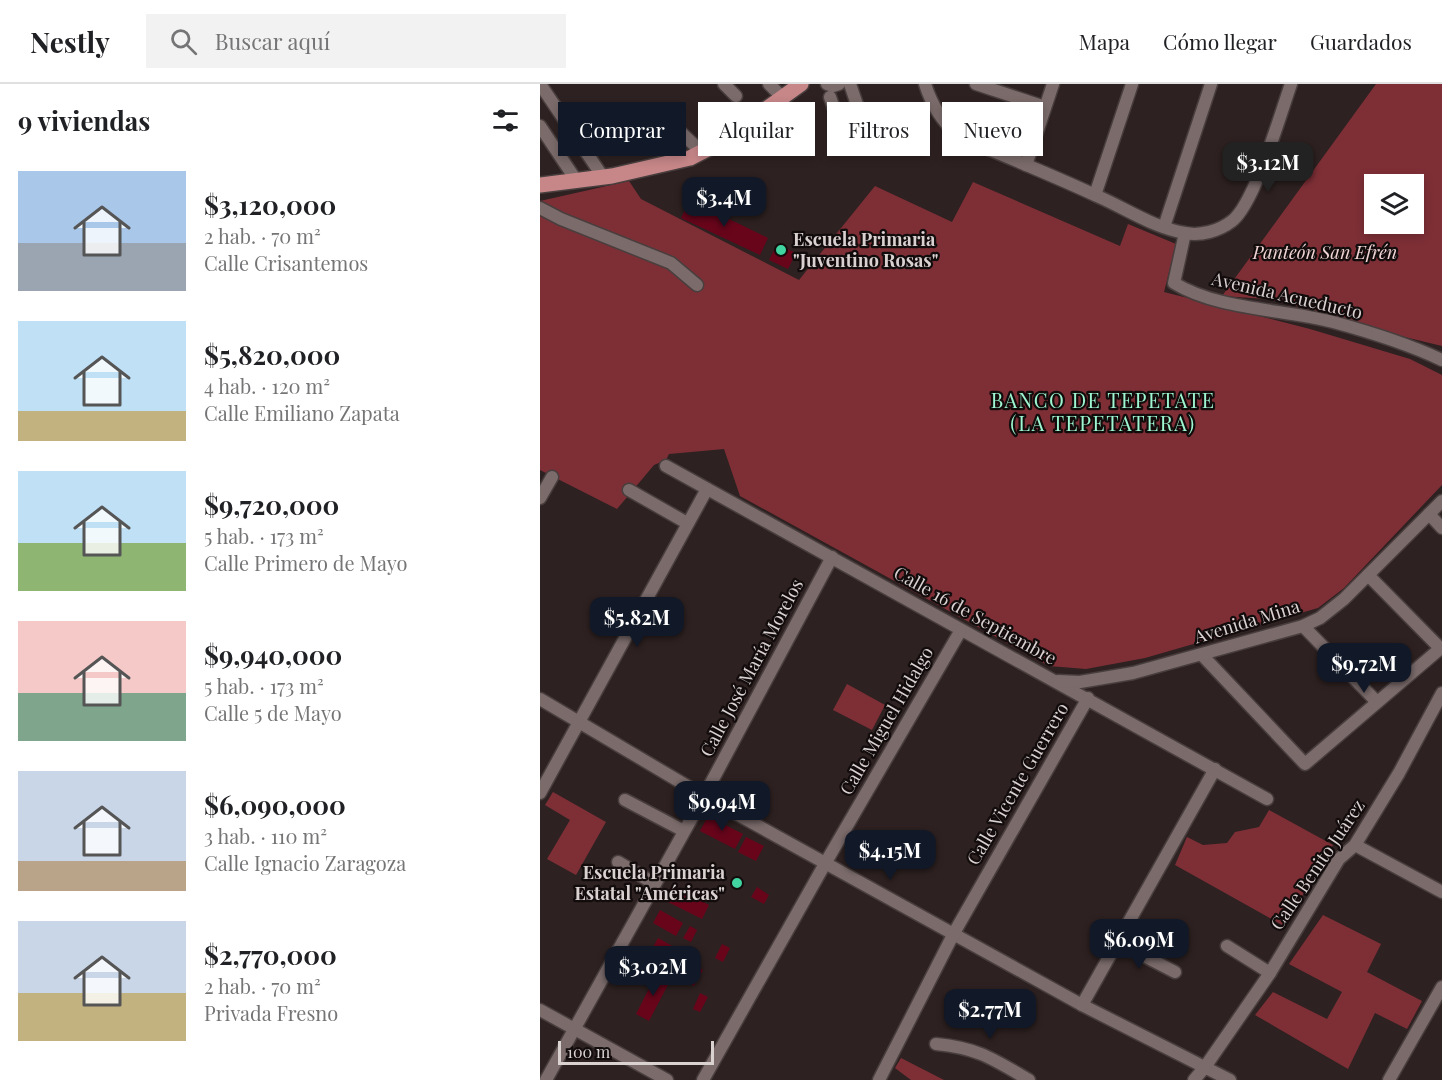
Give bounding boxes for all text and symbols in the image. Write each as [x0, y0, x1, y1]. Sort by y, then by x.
search box [146, 14, 566, 68]
text: Nestly [30, 23, 110, 60]
icon: search [167, 25, 200, 58]
text: Buscar aquí [215, 26, 330, 56]
text: Mapa [1079, 27, 1130, 55]
text: Cómo llegar [1163, 27, 1277, 55]
text: Guardados [1310, 27, 1412, 55]
chip: Comprar [558, 102, 686, 156]
chip: Alquilar [698, 102, 815, 156]
chip: Filtros [827, 102, 930, 156]
chip: Nuevo [942, 102, 1043, 156]
text: 9 viviendas [18, 103, 150, 138]
icon: filters [489, 104, 522, 137]
pin: $3.12M [1219, 142, 1317, 193]
text: $3.12M [1236, 148, 1300, 175]
map controls [1364, 174, 1424, 234]
button: layers [1364, 174, 1424, 234]
pin: $3.4M [682, 177, 766, 228]
text: $3.4M [696, 183, 752, 210]
text: $3,120,000 [204, 187, 336, 222]
icon: home [66, 195, 138, 267]
text: 2 hab. · 70 m² [204, 222, 321, 249]
place label: Escuela Primaria "Juventino Rosas" [793, 227, 938, 272]
park label: Panteón San Efrén [1252, 240, 1397, 264]
marker: Escuela Primaria "Juventino Rosas" [774, 243, 788, 257]
text: Calle Crisantemos [204, 249, 368, 276]
street label: Avenida Acueducto [1209, 266, 1365, 324]
text: $5,820,000 [204, 337, 340, 372]
icon: home [66, 345, 138, 417]
text: 4 hab. · 120 m² [204, 372, 330, 399]
district label: BANCO DE TEPETATE (LA TEPETATERA) [991, 386, 1215, 436]
text: Calle Emiliano Zapata [204, 399, 400, 426]
text: $9,720,000 [204, 487, 339, 522]
icon: home [66, 495, 138, 567]
text: 5 hab. · 173 m² [204, 522, 324, 549]
text: Calle Primero de Mayo [204, 549, 408, 576]
street label: Calle 16 de Septiembre [890, 560, 1061, 670]
street label: Calle José María Morelos [694, 574, 808, 761]
street label: Avenida Mina [1190, 594, 1303, 649]
pin: $5.82M [588, 597, 686, 648]
text: $5.82M [604, 603, 670, 630]
text: $9,940,000 [204, 637, 342, 672]
street label: Calle Miguel Hidalgo [834, 642, 938, 799]
pin: $9.72M [1315, 643, 1413, 694]
icon: home [66, 645, 138, 717]
text: $9.72M [1331, 649, 1397, 676]
text: 5 hab. · 173 m² [204, 672, 324, 699]
street label: Calle Vicente Guerrero [961, 698, 1073, 869]
text: Calle 5 de Mayo [204, 699, 342, 726]
pin: $9.94M [673, 781, 771, 832]
text: $6,090,000 [204, 787, 346, 822]
text: $9.94M [688, 787, 756, 814]
icon: home [66, 795, 138, 867]
street label: Calle Benito Juárez [1265, 795, 1370, 934]
text: 3 hab. · 110 m² [204, 822, 327, 849]
pin: $4.15M [841, 830, 939, 881]
text: $4.15M [859, 836, 921, 863]
text: Calle Ignacio Zaragoza [204, 849, 406, 876]
place label: Escuela Primaria Estatal "Américas" [574, 860, 726, 905]
marker: Escuela Primaria Estatal "Américas" [730, 876, 744, 890]
pin: $6.09M [1090, 919, 1188, 970]
text: $6.09M [1104, 925, 1174, 952]
text: $2,770,000 [204, 937, 337, 972]
icon: home [66, 945, 138, 1017]
pin: $3.02M [604, 946, 702, 997]
text: $3.02M [619, 952, 687, 979]
text: 2 hab. · 70 m² [204, 972, 321, 999]
pin: $2.77M [941, 989, 1039, 1040]
text: $2.77M [958, 995, 1022, 1022]
text: Privada Fresno [204, 999, 338, 1026]
scale bar [558, 1038, 714, 1066]
text: 100 m [567, 1041, 610, 1062]

